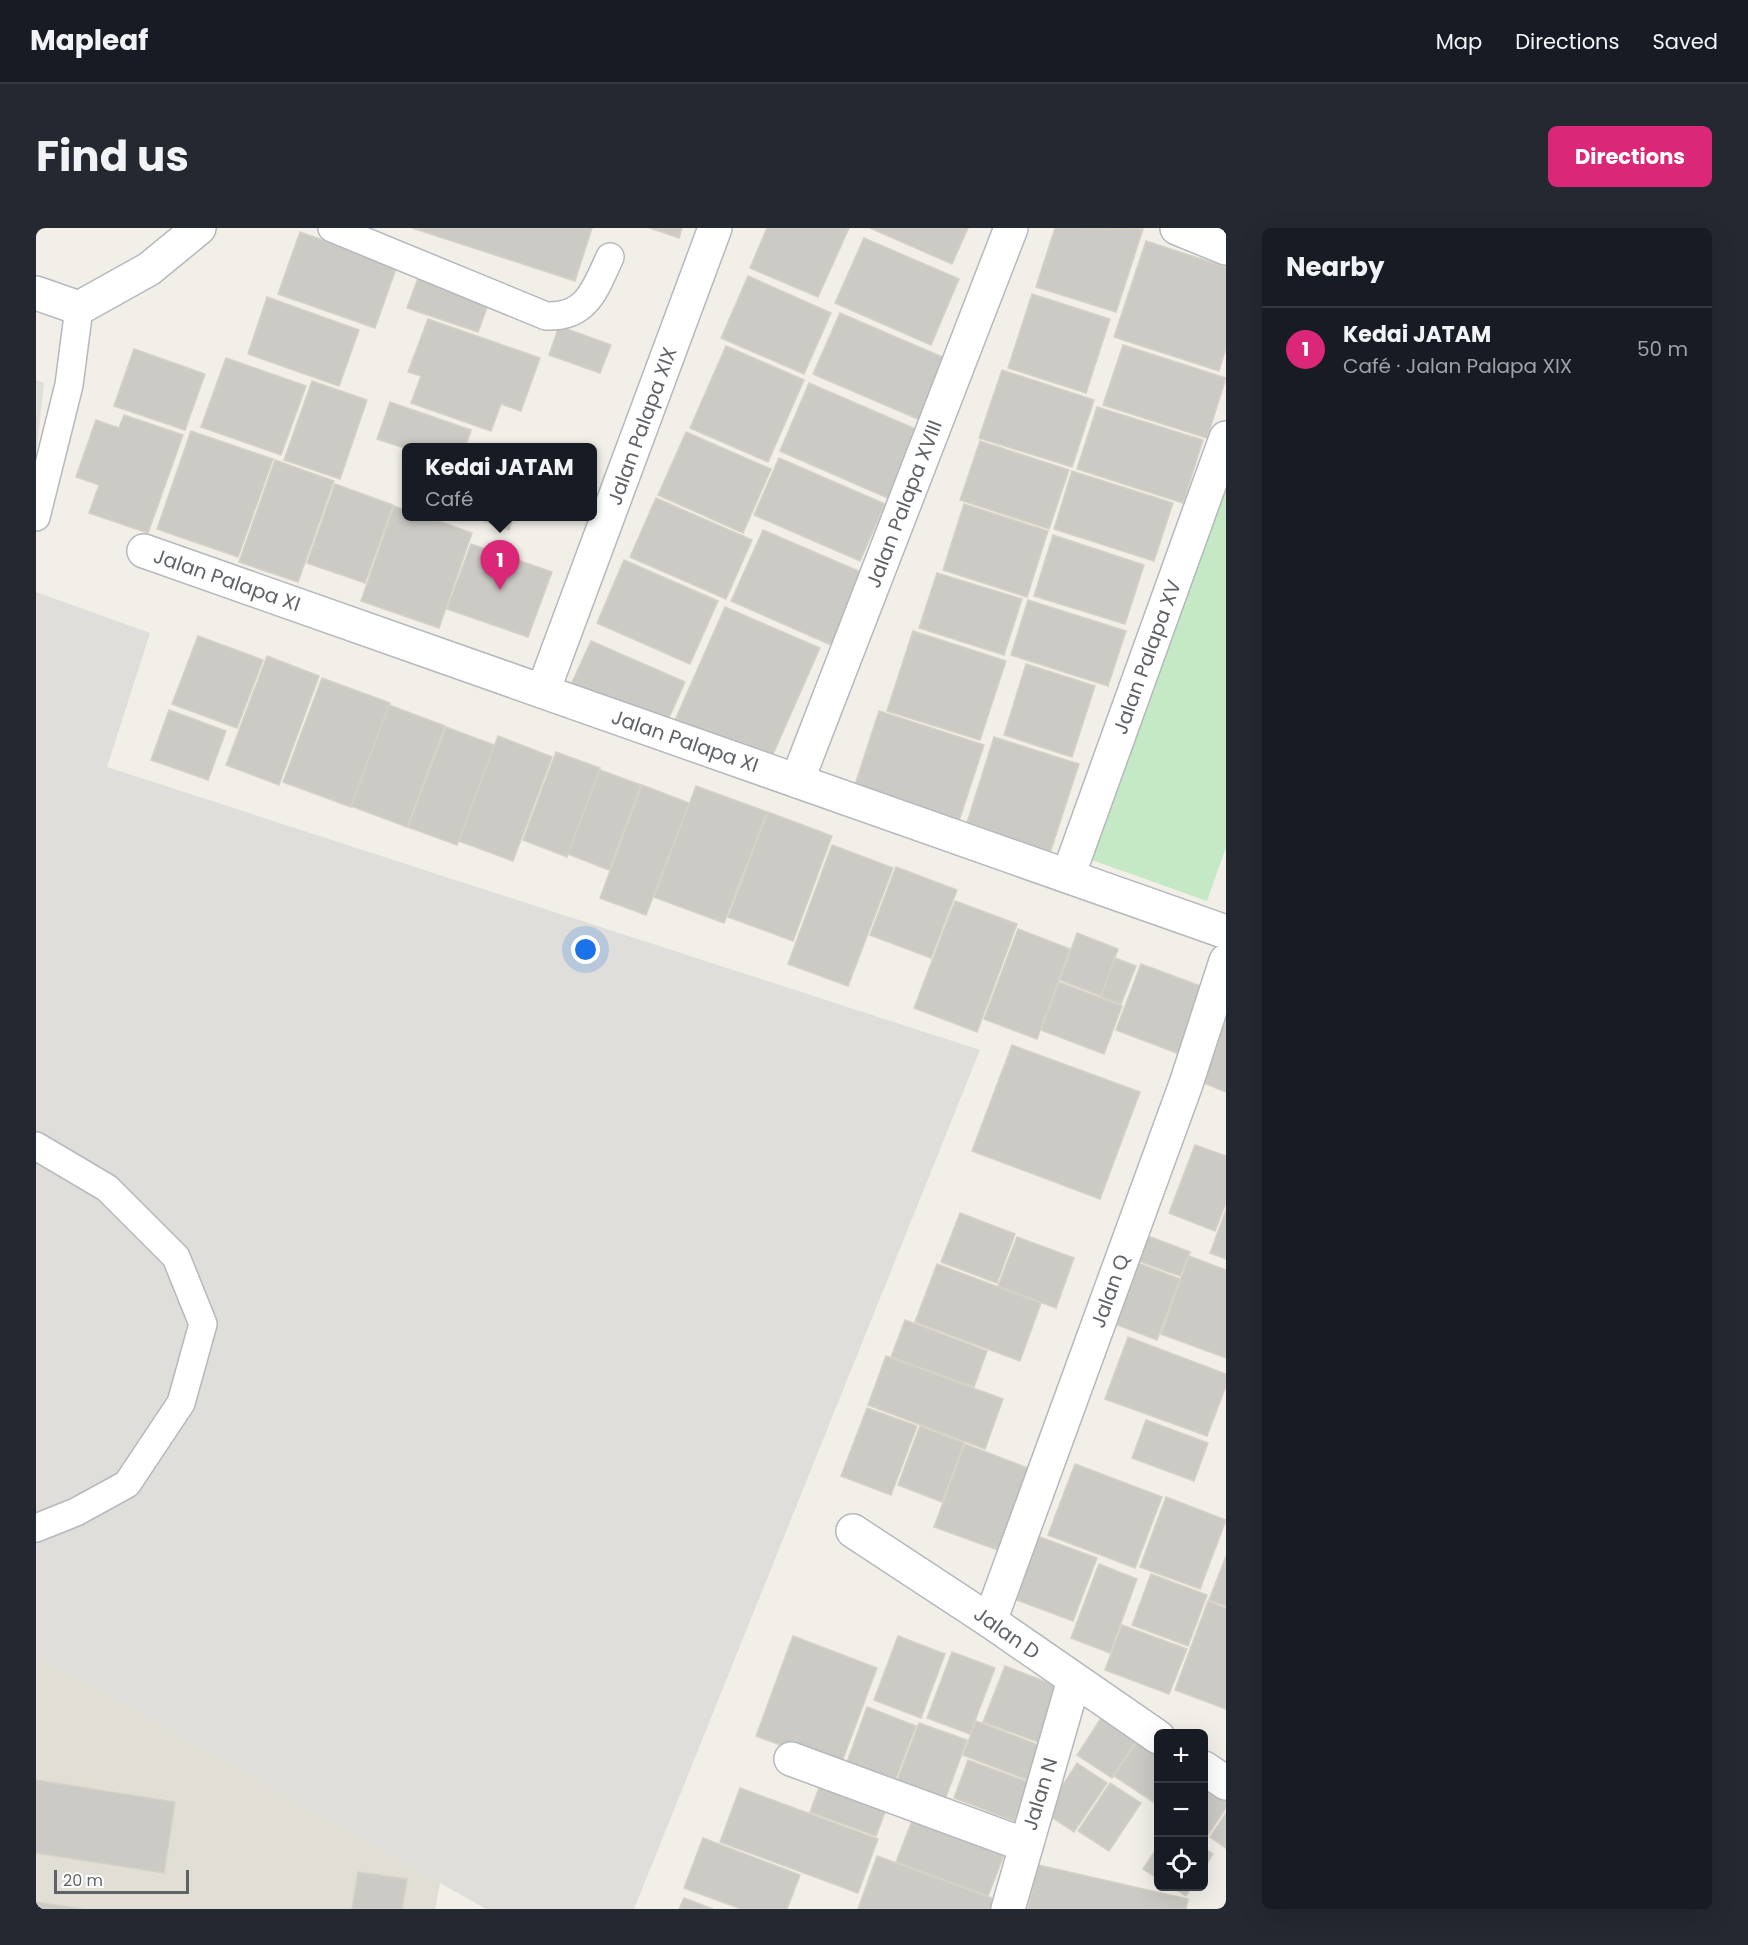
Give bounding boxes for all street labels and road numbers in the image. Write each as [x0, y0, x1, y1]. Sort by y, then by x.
street label: Jalan Palapa XIX [600, 343, 684, 509]
street label: Jalan Palapa XVIII [859, 416, 949, 592]
street label: Jalan Palapa XI [150, 542, 304, 618]
street label: Jalan Palapa XV [1106, 575, 1188, 738]
street label: Jalan Palapa XI [608, 703, 762, 779]
street label: Jalan Q [1084, 1250, 1136, 1332]
street label: Jalan D [968, 1600, 1046, 1666]
street label: Jalan N [1016, 1754, 1064, 1834]

